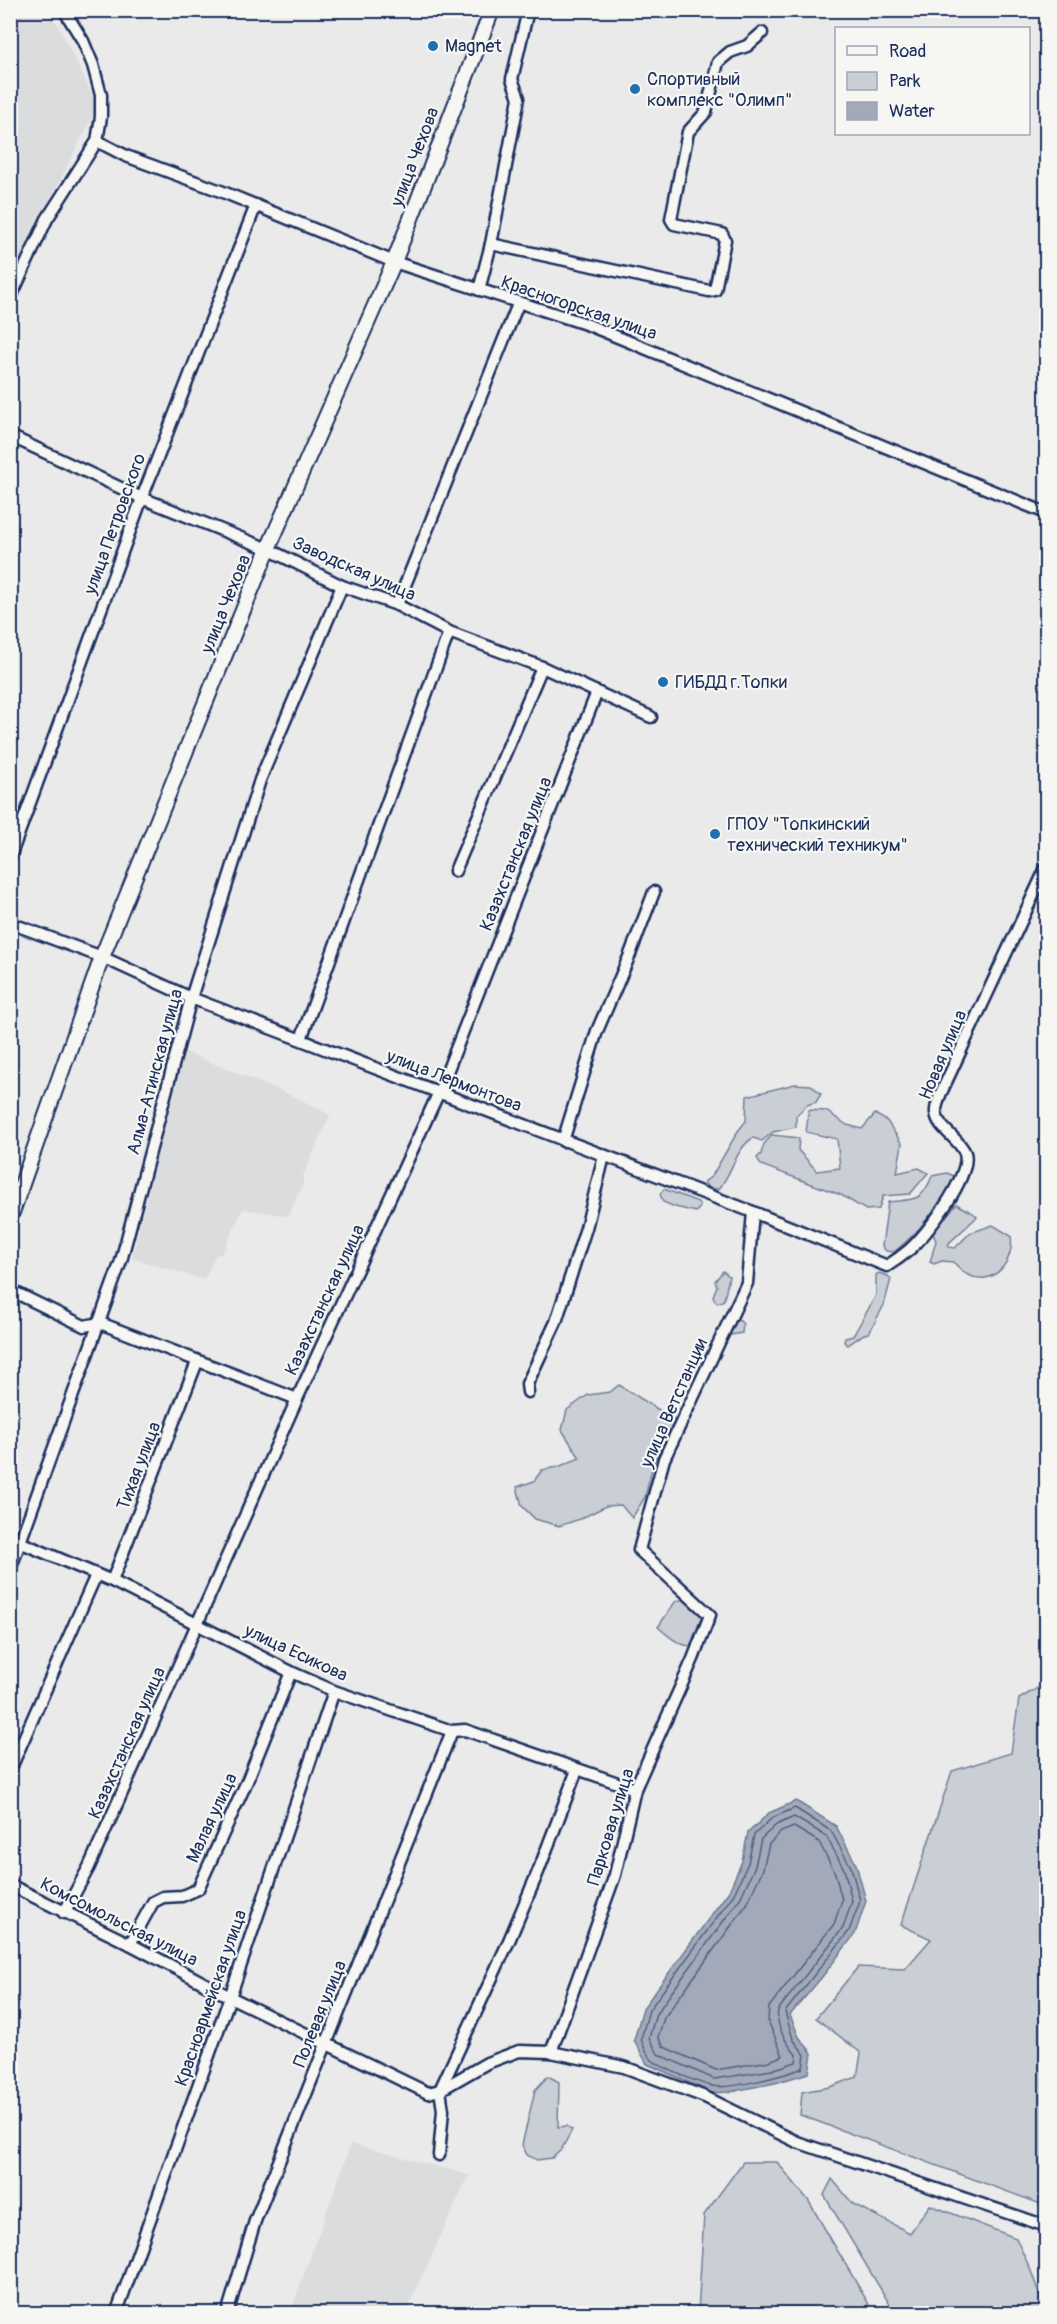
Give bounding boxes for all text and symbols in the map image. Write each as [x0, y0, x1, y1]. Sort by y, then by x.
legend [835, 27, 1030, 135]
place label: Magnet [445, 35, 502, 58]
marker: Magnet [426, 39, 440, 53]
text: Road [889, 40, 926, 63]
place label: Спортивный комплекс "Олимп" [647, 68, 792, 112]
text: Park [889, 70, 921, 93]
marker: Спортивный комплекс "Олимп" [628, 82, 642, 96]
text: Water [889, 100, 935, 123]
street label: улица Чехова [385, 104, 444, 211]
street label: Красногорская улица [498, 271, 660, 345]
street label: улица Петровского [78, 450, 151, 599]
street label: Заводская улица [289, 532, 419, 606]
street label: улица Чехова [195, 551, 256, 658]
place label: ГИБДД г.Топки [675, 671, 787, 694]
marker: ГИБДД г.Топки [656, 675, 670, 689]
street label: Казахстанская улица [475, 774, 557, 934]
place label: ГПОУ "Топкинский технический техникум" [727, 813, 908, 857]
marker: ГПОУ "Топкинский технический техникум" [708, 827, 722, 841]
street label: Алма-Атинская улица [122, 987, 188, 1157]
street label: Новая улица [914, 1007, 972, 1103]
street label: улица Лермонтова [382, 1044, 525, 1117]
street label: Казахстанская улица [280, 1221, 370, 1379]
street label: улица Ветстанции [635, 1335, 713, 1472]
street label: Тихая улица [112, 1419, 166, 1513]
street label: улица Есикова [240, 1619, 351, 1687]
street label: Казахстанская улица [83, 1663, 171, 1823]
street label: Парковая улица [582, 1766, 640, 1888]
street label: Малая улица [181, 1769, 243, 1867]
street label: Комсомольская улица [36, 1872, 202, 1972]
street label: Красноармейская улица [170, 1907, 252, 2089]
street label: Полевая улица [288, 1957, 352, 2071]

